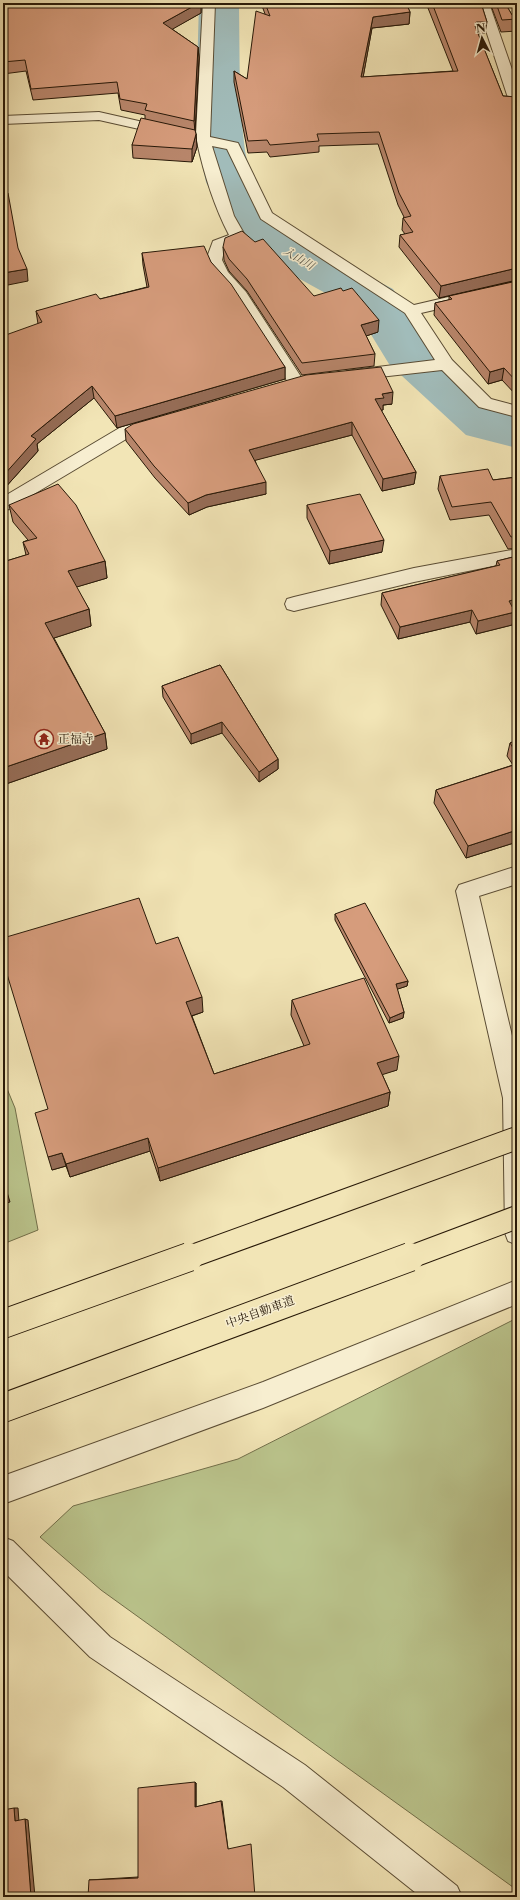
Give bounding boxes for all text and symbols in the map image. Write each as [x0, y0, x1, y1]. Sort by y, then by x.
north arrow [462, 18, 502, 58]
text: N [475, 21, 487, 36]
water label: 入山川 [281, 244, 318, 273]
temple icon: 正福寺 [33, 728, 55, 750]
place label: 正福寺 [58, 731, 94, 746]
street label: 中央自動車道 [223, 1292, 296, 1331]

